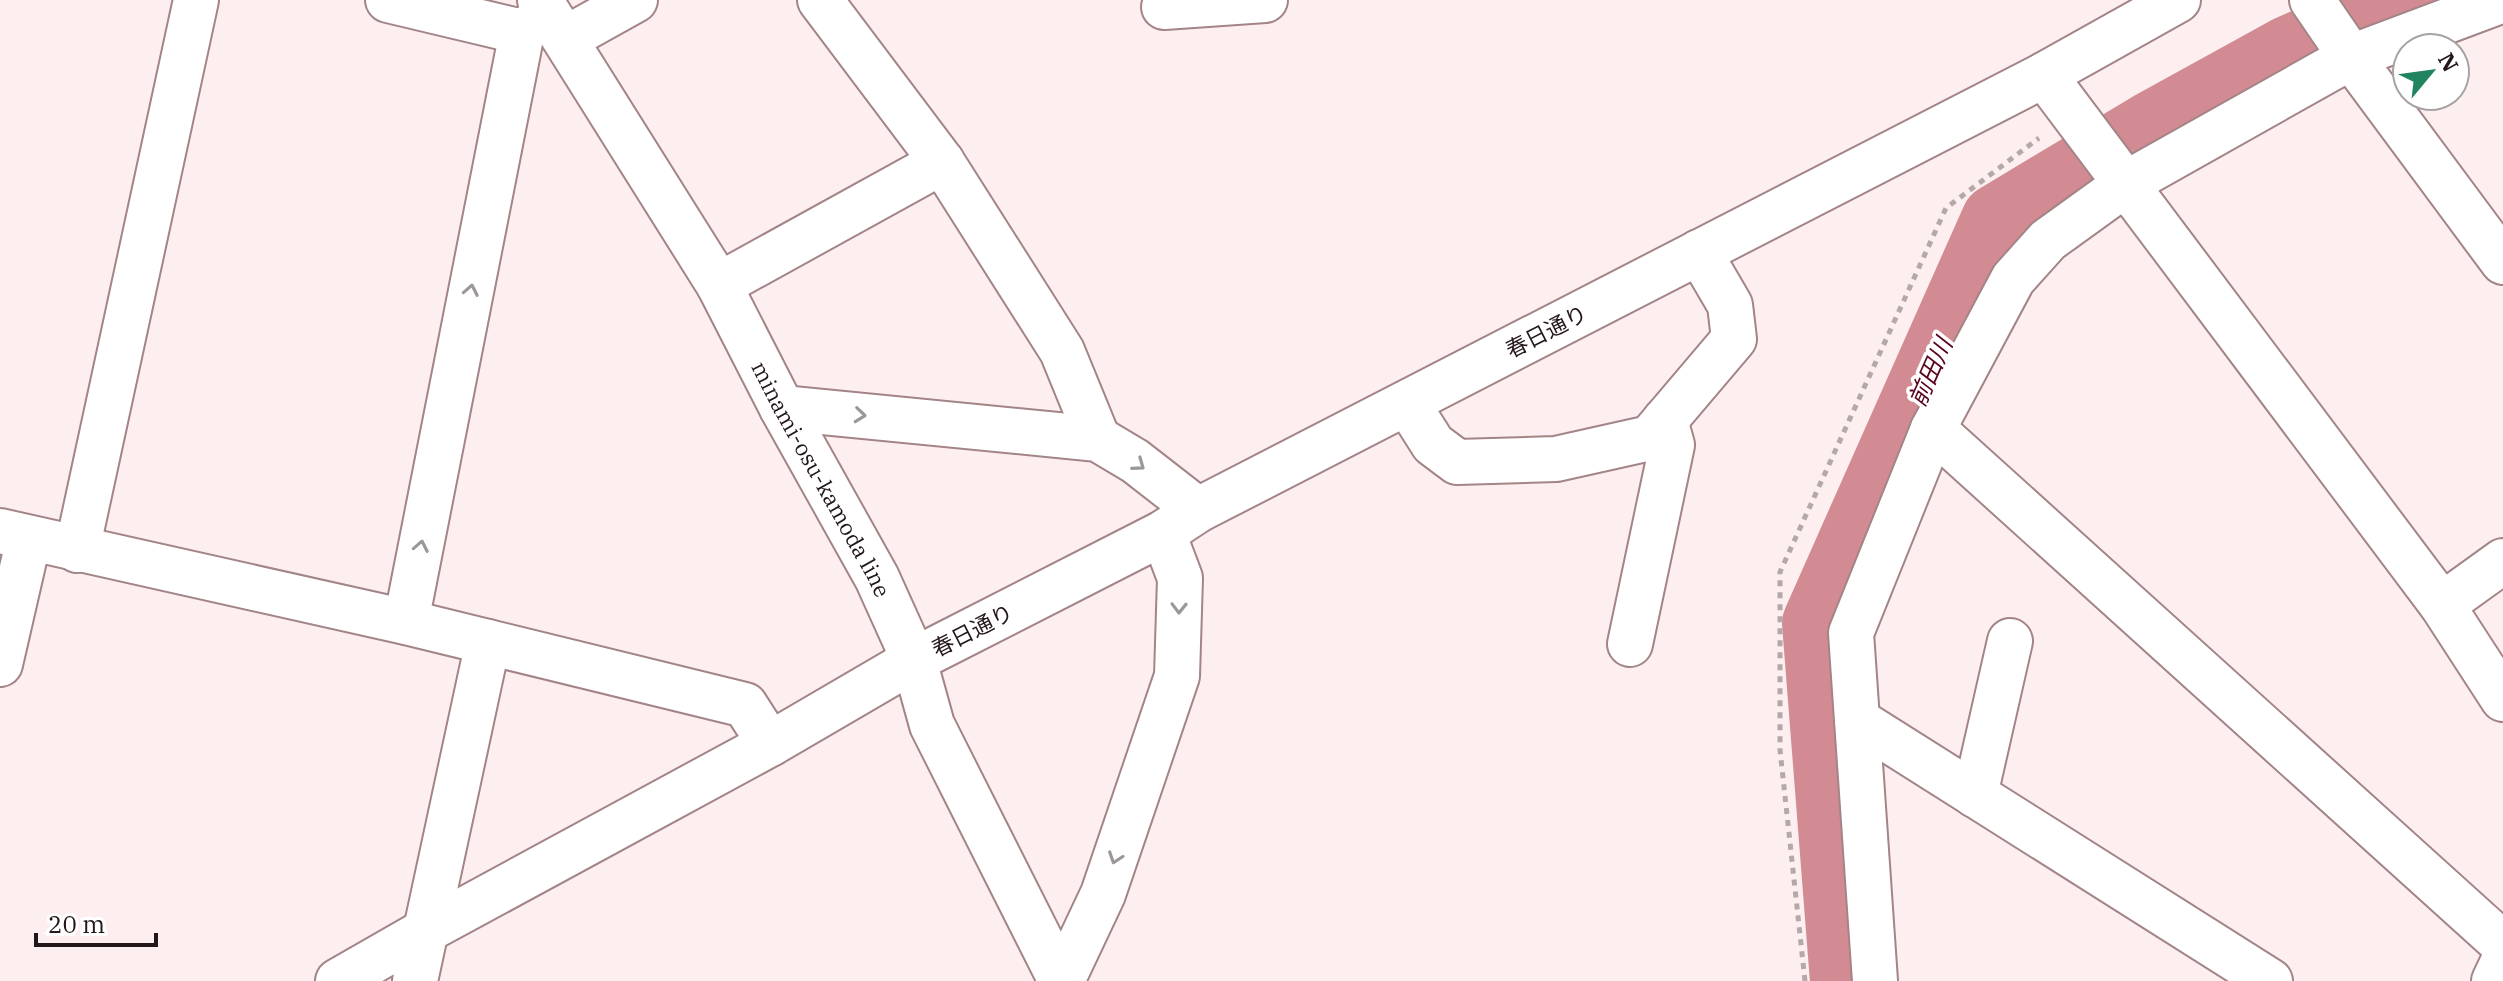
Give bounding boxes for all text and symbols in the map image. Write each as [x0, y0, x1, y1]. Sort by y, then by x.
north arrow [2391, 32, 2471, 112]
text: N [2432, 47, 2466, 77]
one-way arrow [462, 284, 479, 298]
street label: 春日通り [1500, 298, 1592, 364]
water label: 前田川 [1901, 330, 1960, 411]
street label: minami-osu-kamoda line [746, 356, 898, 601]
one-way arrow [854, 407, 867, 424]
one-way arrow [1130, 455, 1145, 470]
one-way arrow [412, 539, 429, 552]
street label: 春日通り [926, 597, 1018, 663]
one-way arrow [1171, 602, 1188, 615]
one-way arrow [1109, 850, 1125, 864]
scale bar [36, 897, 156, 947]
text: 20 m [48, 908, 105, 940]

